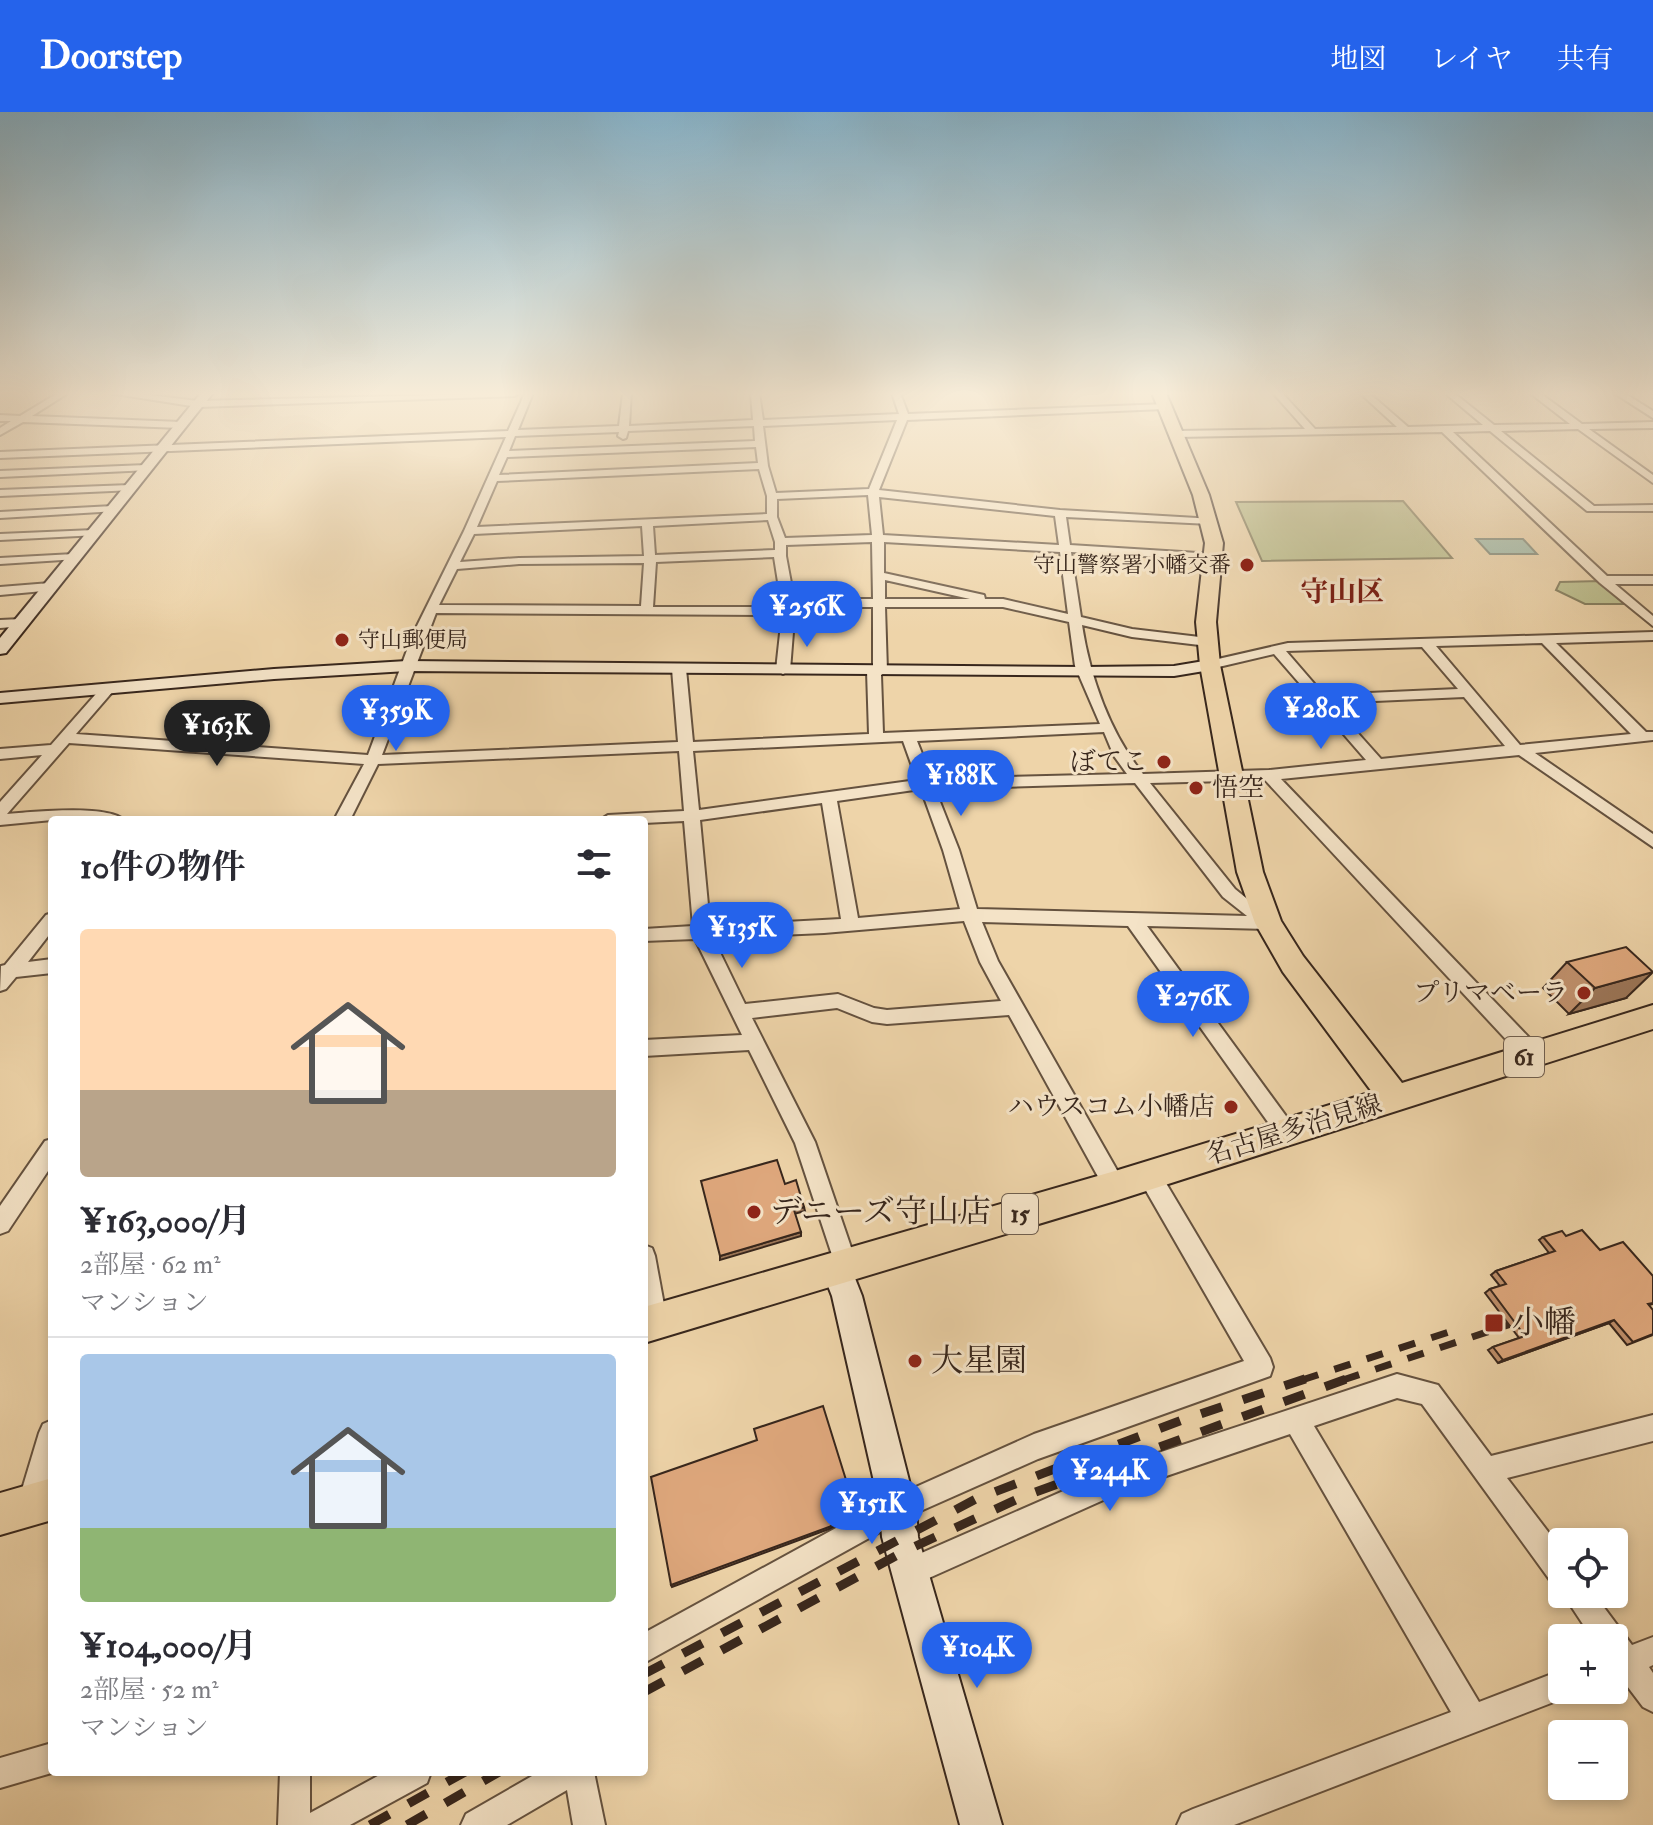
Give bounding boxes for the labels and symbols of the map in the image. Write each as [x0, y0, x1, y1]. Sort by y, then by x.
place label: 守山警察署小幡交番 [1033, 551, 1231, 579]
marker: 守山警察署小幡交番 [1238, 556, 1256, 574]
district label: 守山区 [1300, 575, 1384, 610]
pin: ¥256K [751, 581, 863, 649]
place label: 守山郵便局 [358, 626, 468, 654]
marker: 守山郵便局 [333, 631, 351, 649]
pin: ¥280K [1265, 683, 1377, 751]
pin: ¥359K [340, 685, 452, 753]
pin: ¥163K [161, 700, 273, 768]
place label: ぼてこ [1070, 746, 1148, 778]
pin: ¥188K [905, 750, 1017, 818]
marker: ぼてこ [1155, 753, 1173, 771]
place label: 悟空 [1212, 772, 1264, 804]
marker: 悟空 [1187, 779, 1205, 797]
pin: ¥135K [686, 902, 798, 970]
pin: ¥276K [1137, 971, 1249, 1039]
place label: プリマベーラ [1414, 977, 1568, 1009]
marker: プリマベーラ [1575, 984, 1593, 1002]
road number: 61 [1504, 1037, 1544, 1077]
street label: 名古屋多治見線 [1202, 1088, 1386, 1172]
place label: ハウスコム小幡店 [1008, 1091, 1215, 1123]
marker: ハウスコム小幡店 [1222, 1098, 1240, 1116]
place label: デニーズ守山店 [770, 1192, 991, 1232]
road number: 15 [1002, 1194, 1038, 1234]
marker: デニーズ守山店 [745, 1203, 763, 1221]
place label: 小幡 [1512, 1303, 1576, 1343]
marker: 小幡 [1483, 1312, 1505, 1334]
place label: 大星園 [931, 1341, 1027, 1381]
marker: 大星園 [906, 1352, 924, 1370]
pin: ¥244K [1054, 1445, 1166, 1513]
pin: ¥151K [816, 1478, 928, 1546]
pin: ¥104K [921, 1622, 1033, 1690]

